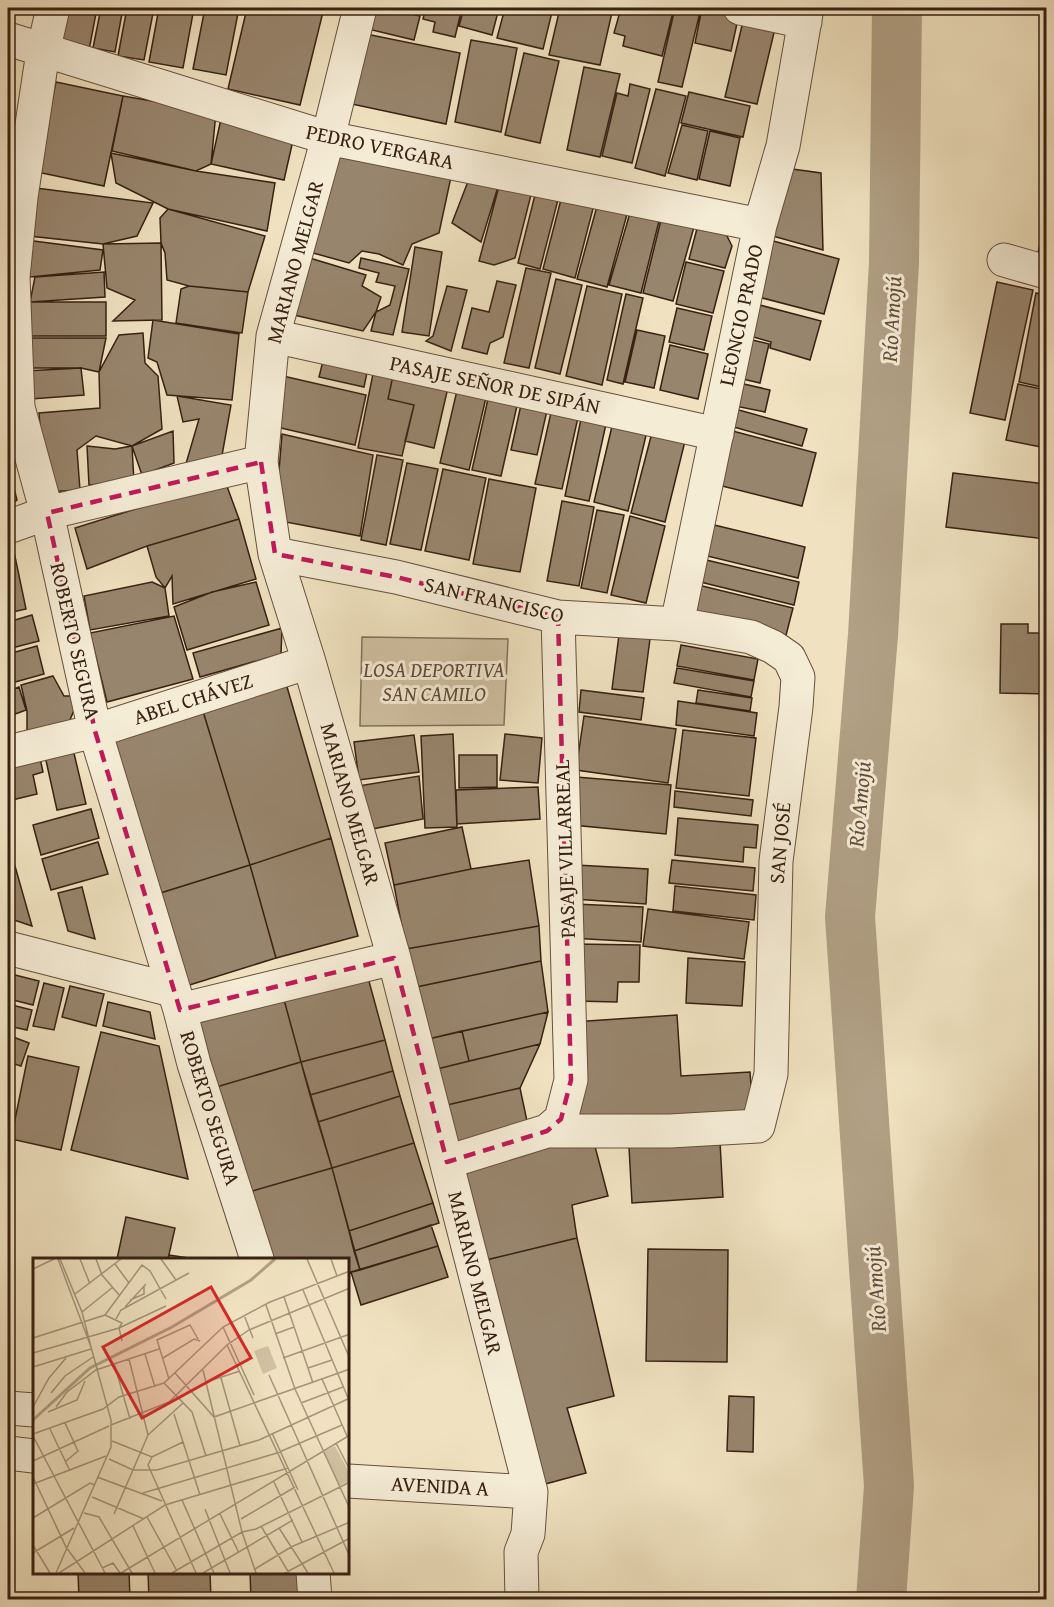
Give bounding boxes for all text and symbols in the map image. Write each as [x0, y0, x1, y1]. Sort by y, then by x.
street label: PEDRO VERGARA [303, 116, 457, 177]
street label: MARIANO MELGAR [258, 176, 331, 347]
street label: LEONCIO PRADO [710, 241, 771, 389]
water label: Río Amojú [873, 275, 909, 364]
street label: PASAJE SEÑOR DE SIPÁN [387, 347, 603, 422]
street label: ROBERTO SEGURA [42, 559, 109, 723]
street label: SAN FRANCISCO [421, 568, 567, 631]
park label: LOSA DEPORTIVA SAN CAMILO [362, 654, 505, 709]
street label: ABEL CHÁVEZ [129, 665, 256, 732]
street label: MARIANO MELGAR [312, 719, 389, 890]
street label: PASAJE VILLARREAL [546, 759, 583, 939]
water label: Río Amojú [839, 760, 879, 849]
street label: SAN JOSÉ [761, 801, 799, 885]
street label: ROBERTO SEGURA [172, 1027, 249, 1189]
street label: MARIANO MELGAR [440, 1188, 511, 1359]
water label: Río Amojú [856, 1245, 894, 1334]
inset map [33, 1258, 350, 1574]
street label: AVENIDA A [390, 1467, 490, 1504]

